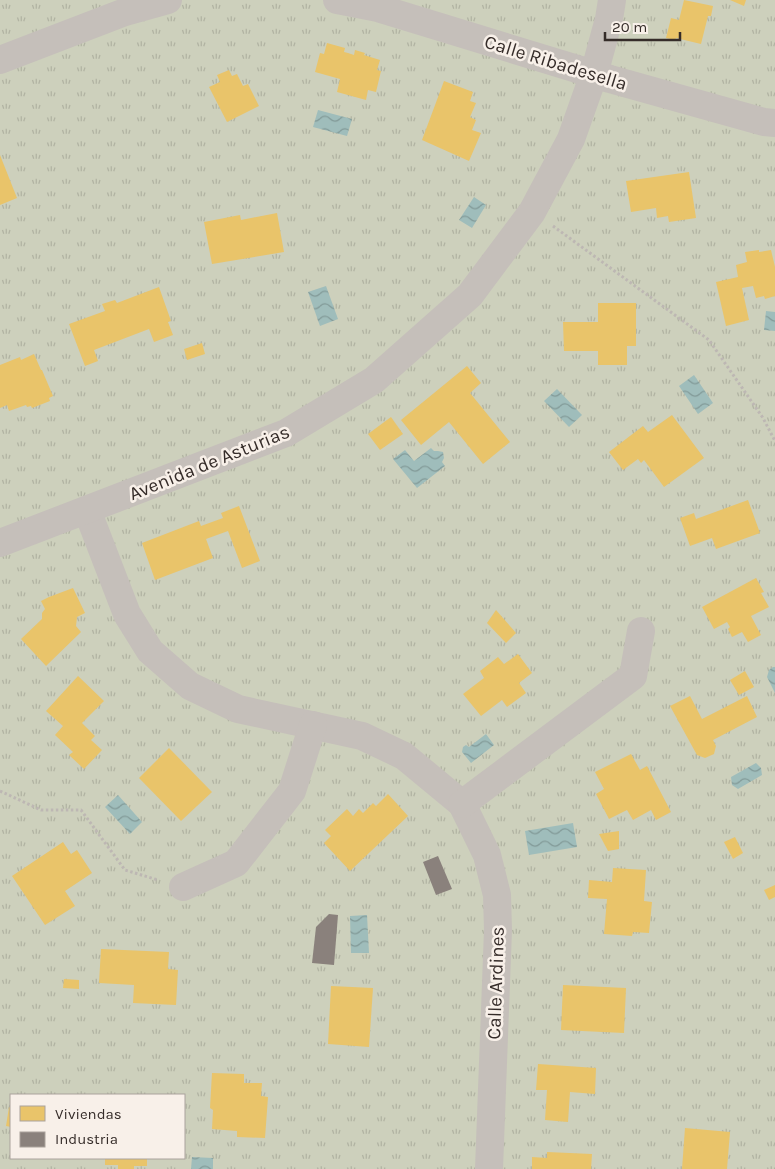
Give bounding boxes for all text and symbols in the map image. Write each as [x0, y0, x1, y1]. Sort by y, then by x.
scale bar [605, 10, 680, 42]
text: 20 m [612, 18, 647, 36]
street label: Calle Ribadesella [482, 31, 630, 95]
street label: Avenida de Asturias [126, 421, 293, 505]
street label: Calle Ardines [483, 926, 509, 1040]
legend [10, 1094, 185, 1159]
text: Viviendas [55, 1105, 122, 1123]
text: Industria [55, 1130, 118, 1148]

